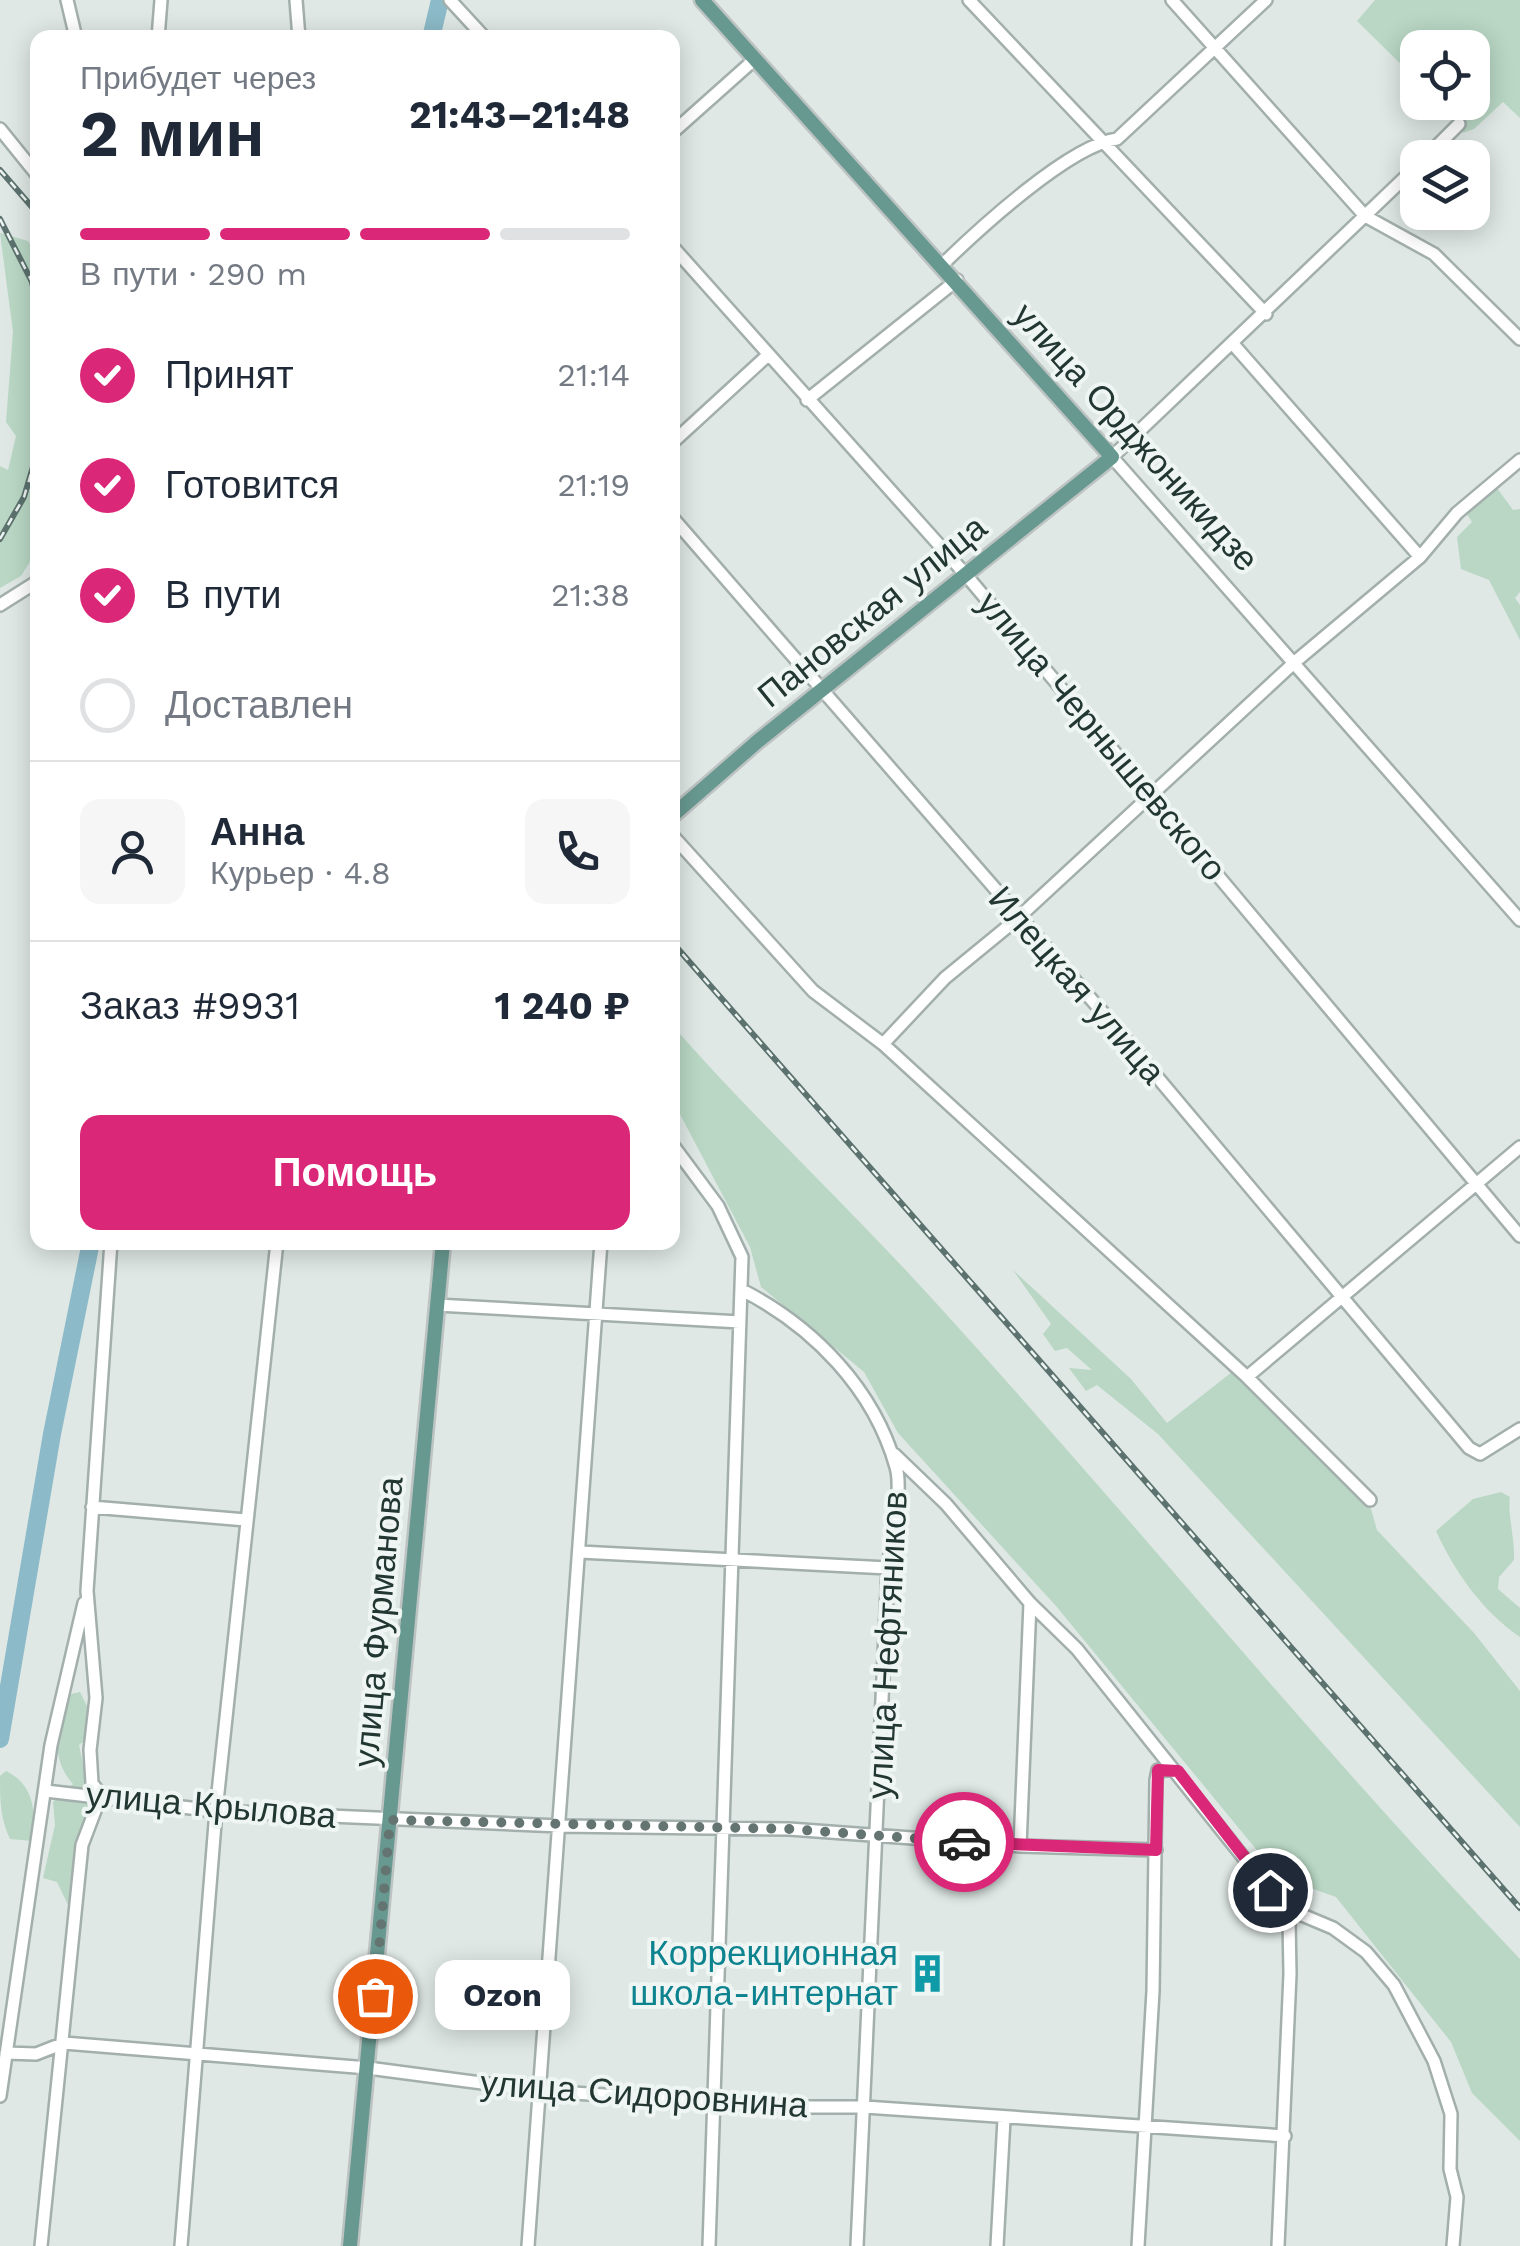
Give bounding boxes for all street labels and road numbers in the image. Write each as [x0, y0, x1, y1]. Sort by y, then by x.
street label: улица Орджоникидзе [1004, 294, 1268, 580]
street label: Пановская улица [749, 506, 995, 716]
street label: улица Чернышевского [969, 583, 1235, 889]
street label: Илецкая улица [980, 878, 1174, 1093]
street label: улица Фурманова [344, 1475, 412, 1769]
street label: улица Нефтяников [858, 1490, 916, 1800]
street label: улица Крылова [84, 1773, 338, 1837]
street label: улица Сидоровнина [479, 2062, 810, 2126]

